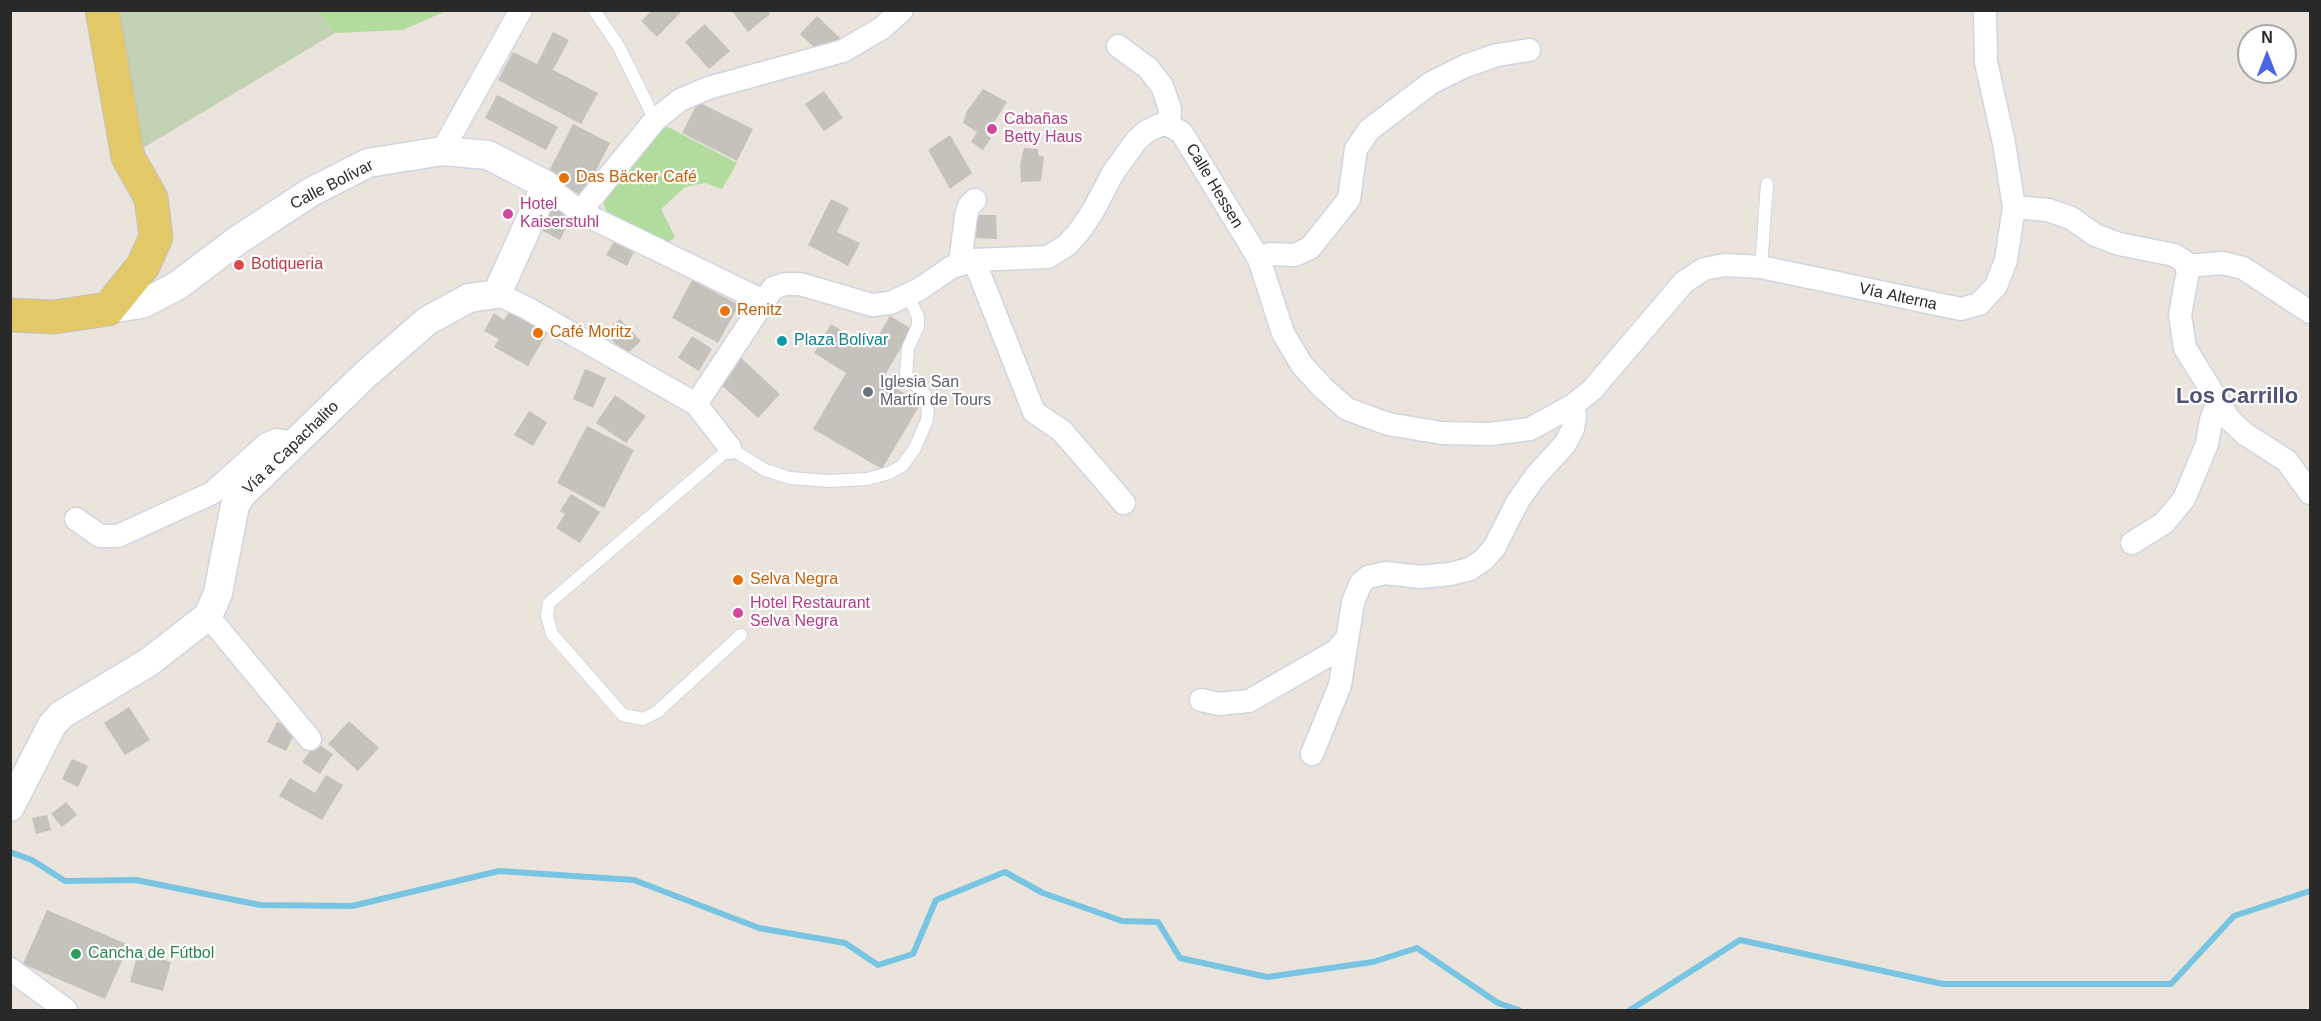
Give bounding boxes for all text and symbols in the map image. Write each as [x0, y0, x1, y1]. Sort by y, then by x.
north arrow [2237, 24, 2297, 84]
text: N [2261, 29, 2273, 46]
place label: Cabañas Betty Haus [1004, 110, 1082, 148]
marker: Cabañas Betty Haus [985, 122, 999, 136]
street label: Calle Hessen [1181, 140, 1247, 232]
street label: Calle Bolívar [287, 156, 377, 214]
place label: Das Bäcker Café [576, 168, 697, 188]
marker: Das Bäcker Café [557, 171, 571, 185]
place label: Hotel Kaiserstuhl [520, 195, 599, 233]
marker: Hotel Kaiserstuhl [501, 207, 515, 221]
place label: Botiqueria [251, 255, 323, 275]
marker: Botiqueria [232, 258, 246, 272]
street label: Vía Alterna [1857, 279, 1939, 315]
place label: Renitz [737, 301, 782, 321]
marker: Renitz [718, 304, 732, 318]
place label: Café Moritz [550, 323, 632, 343]
marker: Café Moritz [531, 326, 545, 340]
place label: Plaza Bolívar [794, 331, 888, 351]
marker: Plaza Bolívar [775, 334, 789, 348]
place label: Iglesia San Martín de Tours [880, 373, 991, 411]
district label: Los Carrillo [2176, 384, 2298, 410]
marker: Iglesia San Martín de Tours [861, 385, 875, 399]
street label: Vía a Capachalito [239, 397, 343, 499]
place label: Selva Negra [750, 570, 838, 590]
marker: Selva Negra [731, 573, 745, 587]
place label: Hotel Restaurant Selva Negra [750, 594, 870, 632]
marker: Hotel Restaurant Selva Negra [731, 606, 745, 620]
place label: Cancha de Fútbol [88, 944, 214, 964]
marker: Cancha de Fútbol [69, 947, 83, 961]

